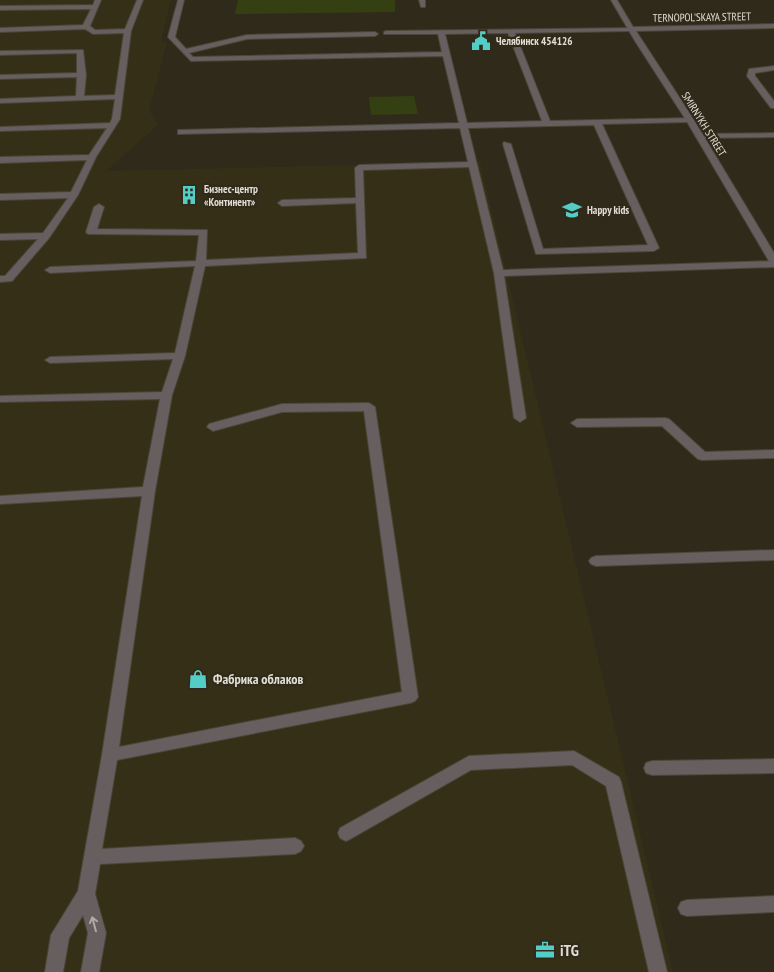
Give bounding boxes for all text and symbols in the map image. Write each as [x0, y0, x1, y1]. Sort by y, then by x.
street label: TERNOPOL'SKAYA STREET [653, 9, 751, 25]
public building icon: Челябинск 454126 [470, 30, 492, 52]
place label: Челябинск 454126 [496, 34, 572, 48]
street label: SMIRNYKH STREET [679, 89, 729, 159]
place label: Бизнес-центр «Континент» [204, 182, 258, 209]
building icon: Бизнес-центр «Континент» [178, 184, 200, 206]
school or university icon: Happy kids [561, 199, 583, 221]
place label: Happy kids [587, 203, 629, 217]
shop icon: Фабрика облаков [187, 668, 209, 690]
place label: Фабрика облаков [213, 670, 303, 688]
one-way arrow [89, 917, 98, 933]
office icon: iTG [534, 939, 556, 961]
place label: iTG [560, 940, 579, 960]

